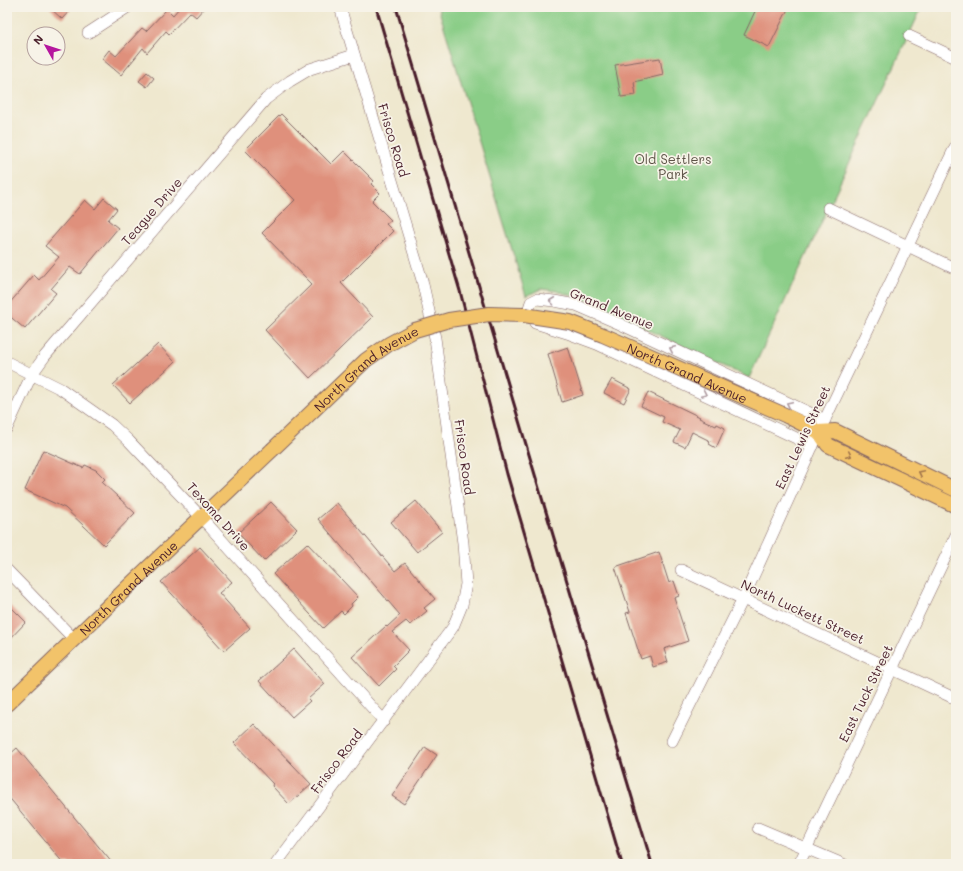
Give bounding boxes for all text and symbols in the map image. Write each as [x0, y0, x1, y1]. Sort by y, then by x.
north arrow [26, 26, 66, 66]
text: N [29, 31, 46, 47]
street label: Frisco Road [375, 101, 413, 179]
park label: Old Settlers Park [635, 150, 711, 182]
street label: Teague Drive [117, 173, 185, 249]
street label: Grand Avenue [568, 283, 656, 333]
one-way arrow [549, 297, 555, 306]
street label: North Grand Avenue [309, 321, 421, 415]
street label: North Grand Avenue [625, 338, 751, 406]
one-way arrow [668, 346, 676, 354]
street label: East Lewis Street [771, 382, 834, 492]
one-way arrow [699, 389, 707, 397]
one-way arrow [786, 401, 794, 409]
street label: Frisco Road [451, 418, 479, 496]
one-way arrow [844, 450, 852, 458]
one-way arrow [918, 470, 925, 478]
street label: Texoma Drive [184, 478, 254, 554]
street label: North Grand Avenue [75, 536, 181, 638]
street label: North Luckett Street [738, 575, 868, 647]
street label: East Tuck Street [834, 641, 896, 744]
street label: Frisco Road [306, 726, 366, 796]

